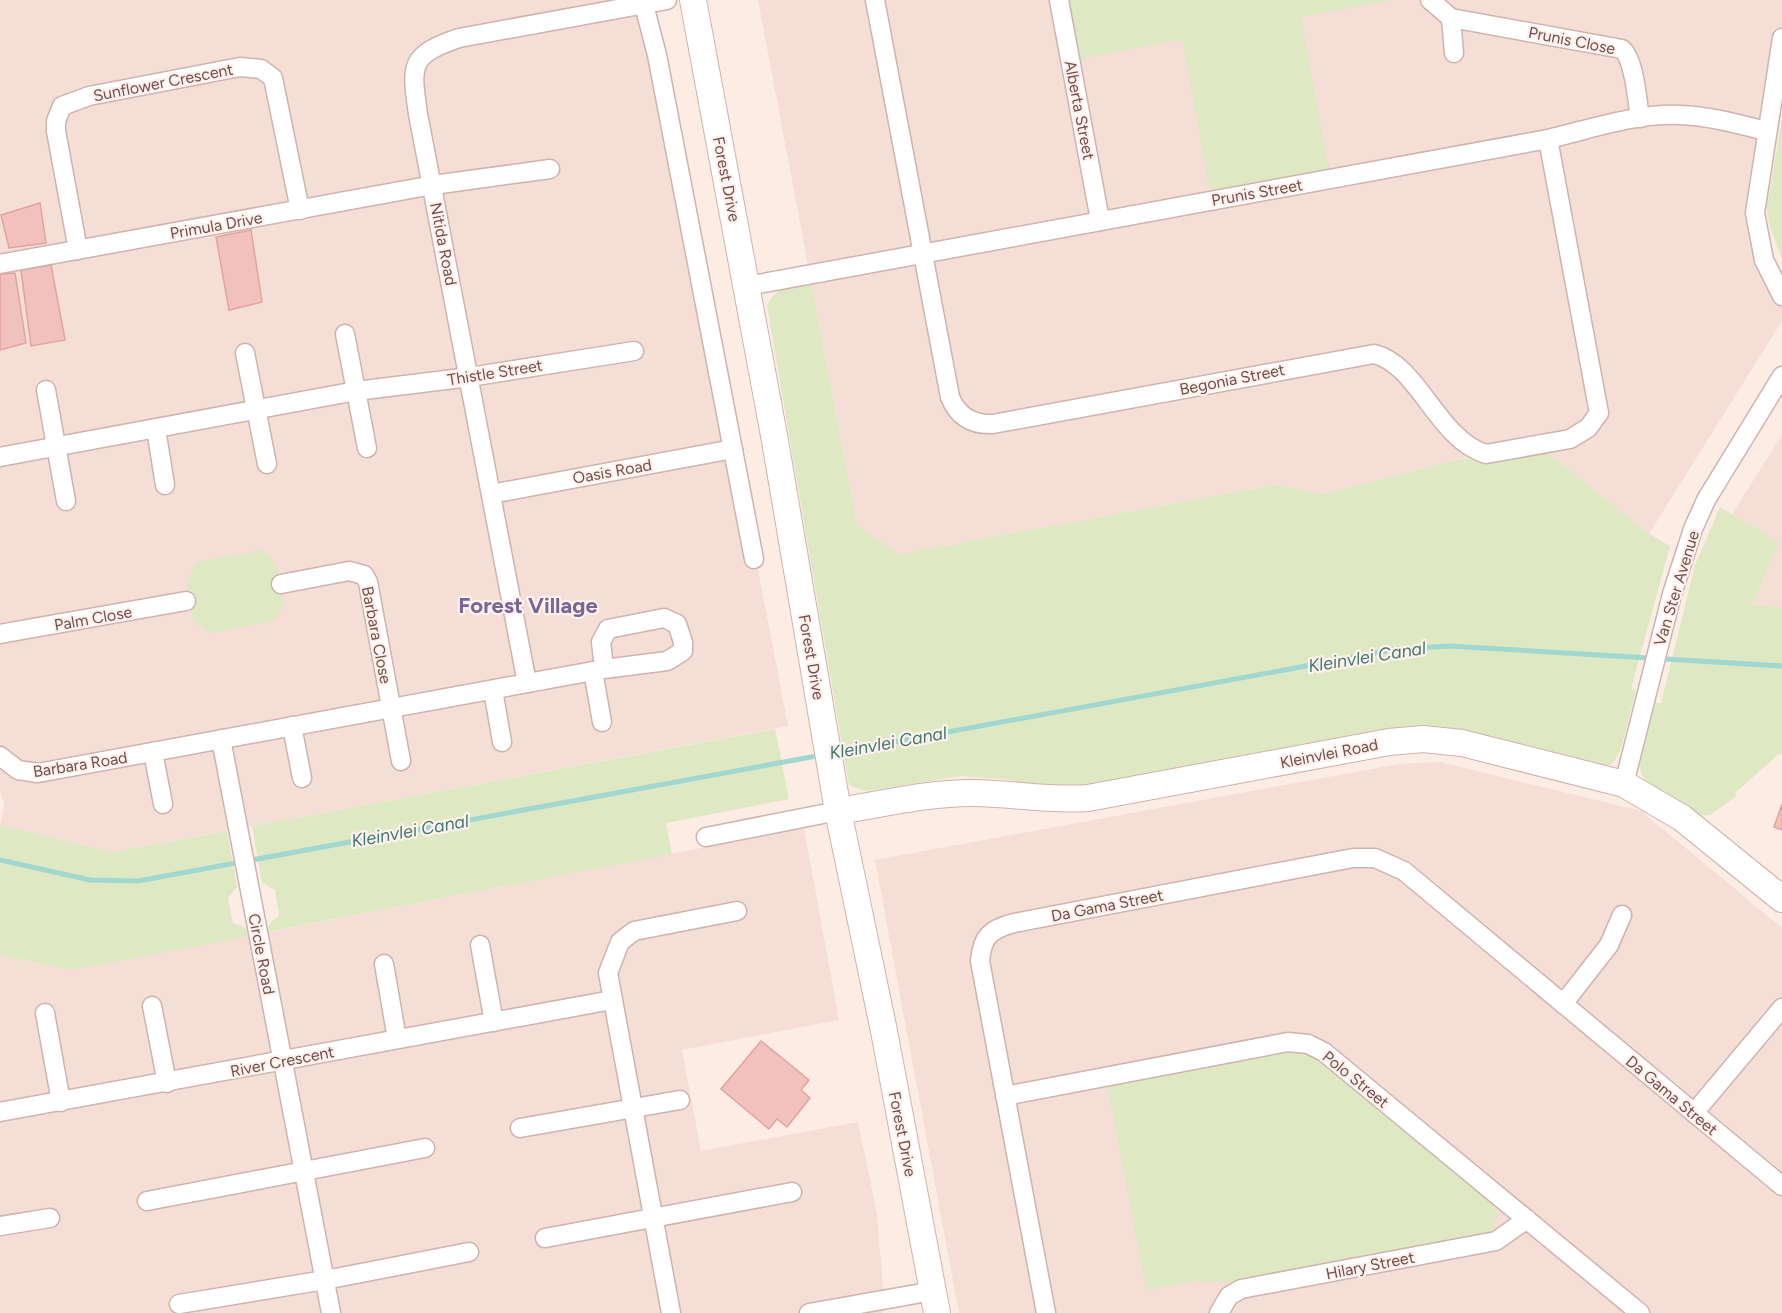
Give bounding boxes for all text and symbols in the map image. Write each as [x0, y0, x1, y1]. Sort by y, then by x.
street label: Prunis Close [1527, 23, 1617, 58]
street label: Alberta Street [1061, 59, 1098, 161]
street label: Sunflower Crescent [92, 60, 235, 105]
street label: Forest Drive [709, 135, 744, 224]
street label: Prunis Street [1210, 175, 1304, 210]
street label: Nitida Road [426, 201, 461, 287]
street label: Primula Drive [168, 208, 264, 243]
street label: Thistle Street [446, 356, 544, 389]
street label: Begonia Street [1178, 360, 1286, 399]
street label: Oasis Road [571, 455, 653, 488]
street label: Van Ster Avenue [1650, 528, 1703, 648]
street label: Barbara Close [358, 585, 395, 686]
district label: Forest Village [458, 592, 598, 619]
street label: Palm Close [53, 602, 134, 635]
street label: Forest Drive [795, 613, 828, 702]
water label: Kleinvlei Canal [1307, 637, 1428, 677]
water label: Kleinvlei Canal [828, 722, 949, 764]
street label: Kleinvlei Road [1278, 735, 1380, 772]
street label: Barbara Road [32, 748, 129, 781]
water label: Kleinvlei Canal [350, 810, 471, 852]
street label: Da Gama Street [1049, 885, 1165, 926]
street label: Circle Road [244, 912, 279, 996]
street label: River Crescent [229, 1042, 336, 1081]
street label: Polo Street [1319, 1047, 1393, 1112]
street label: Da Gama Street [1622, 1051, 1721, 1139]
street label: Forest Drive [885, 1090, 920, 1179]
street label: Hilary Street [1324, 1248, 1416, 1283]

